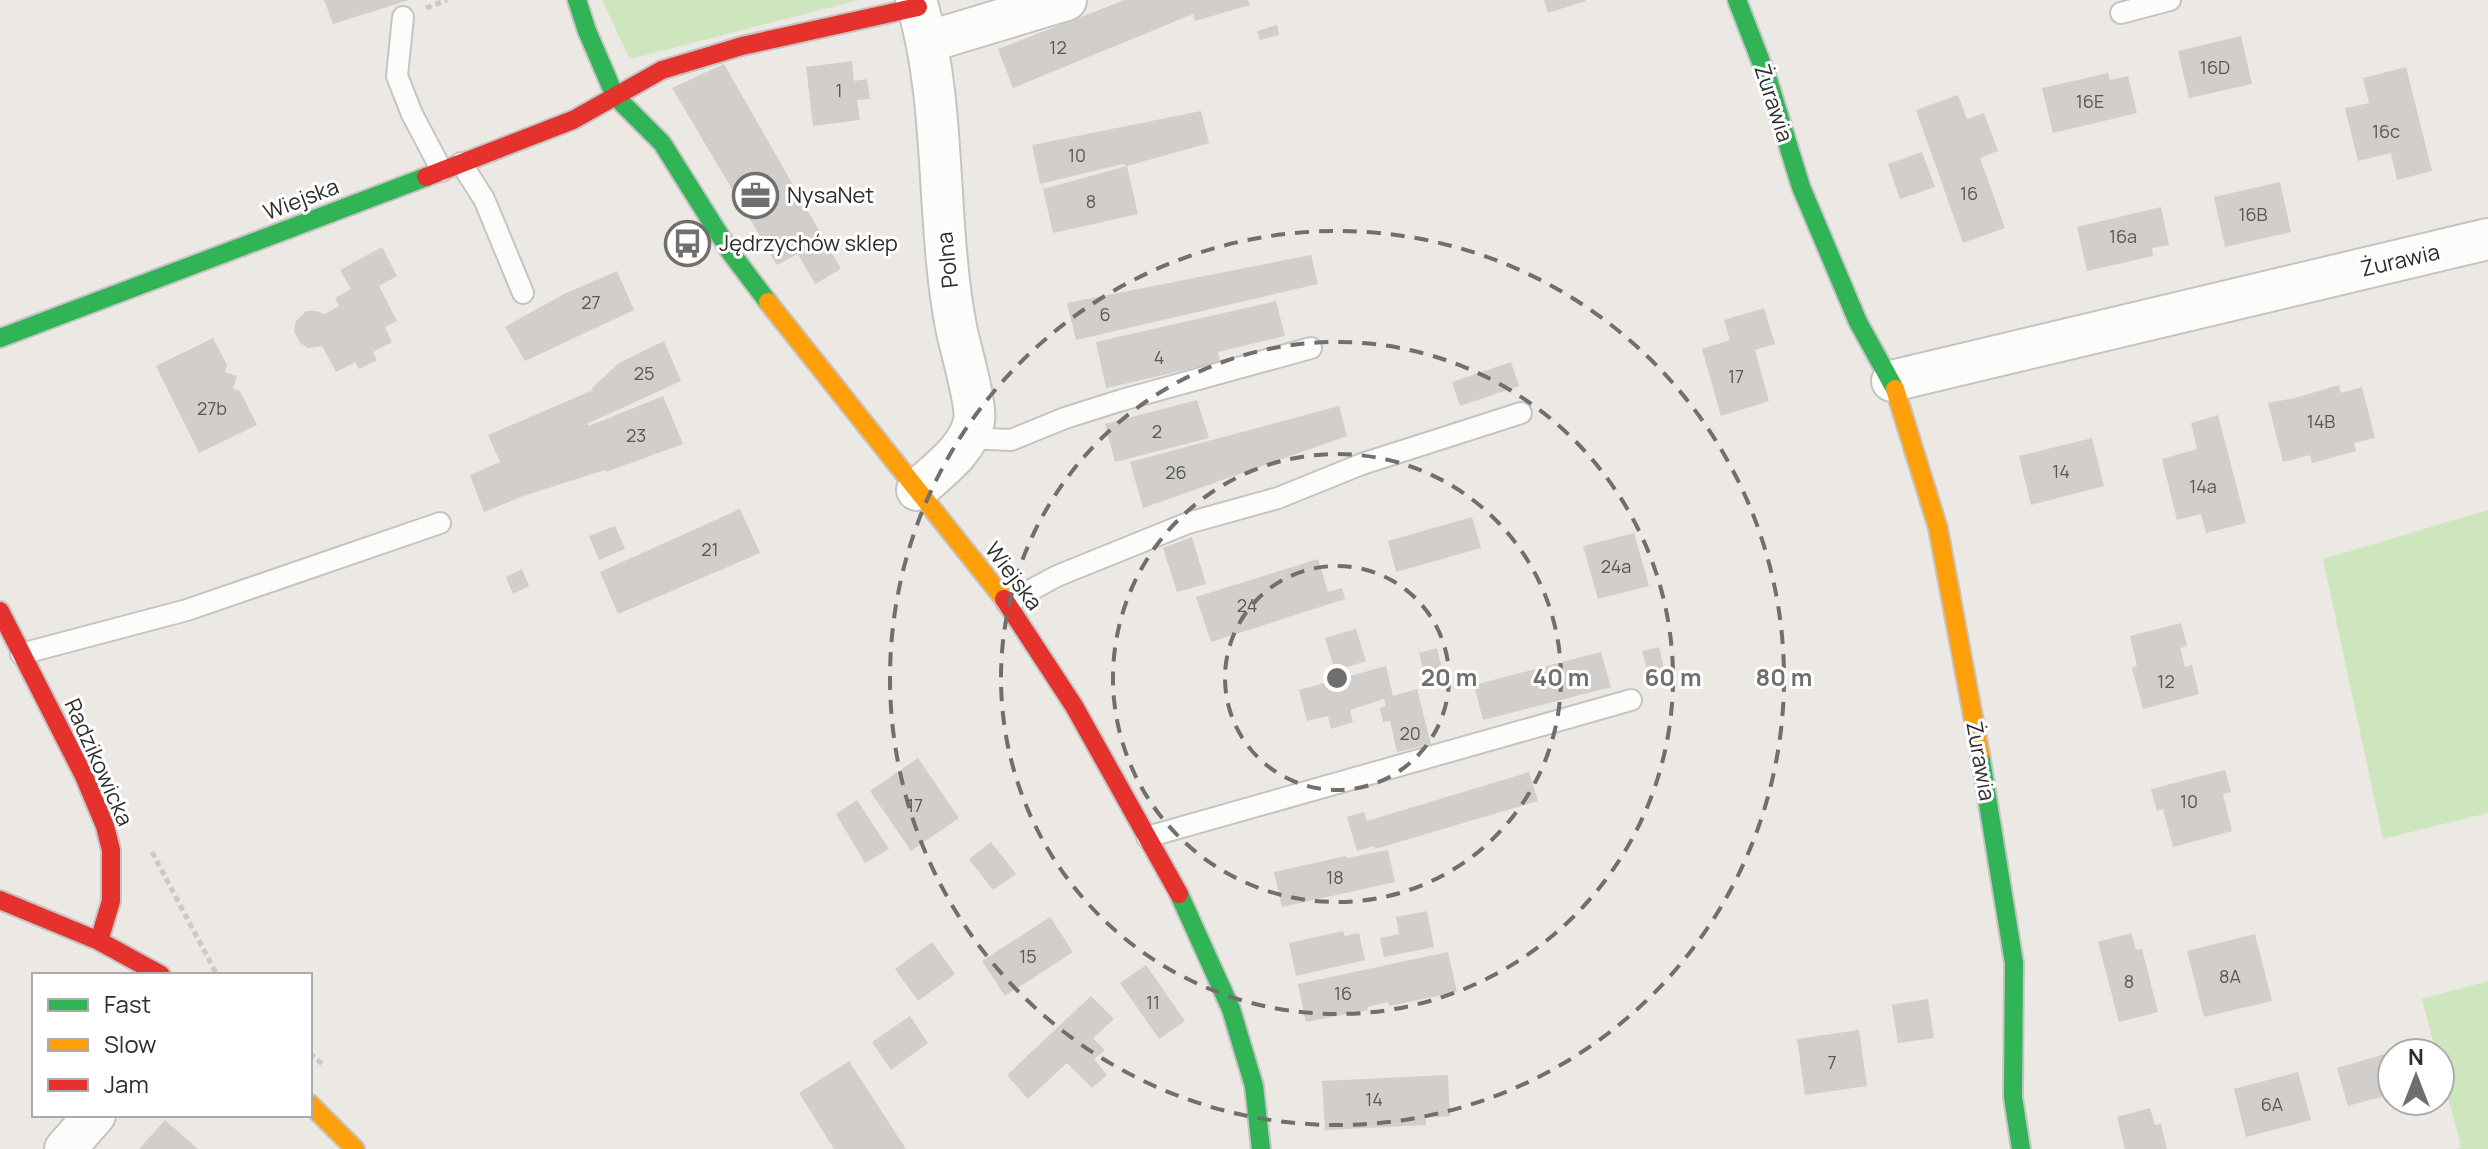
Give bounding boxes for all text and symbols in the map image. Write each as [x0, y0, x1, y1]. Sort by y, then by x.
house number: 12 [1049, 35, 1067, 59]
house number: 16D [2200, 55, 2230, 79]
street label: Żurawia [1747, 60, 1801, 146]
house number: 1 [835, 78, 843, 102]
house number: 16E [2076, 89, 2104, 113]
house number: 16c [2372, 119, 2400, 143]
house number: 10 [1068, 143, 1086, 167]
street label: Wiejska [259, 171, 343, 227]
office icon: NysaNet [732, 171, 780, 219]
place label: NysaNet [787, 180, 874, 210]
house number: 16 [1960, 181, 1978, 205]
house number: 8 [1086, 189, 1096, 213]
house number: 16B [2238, 202, 2268, 226]
bus stop icon: Jędrzychów sklep [664, 219, 712, 267]
house number: 16a [2109, 224, 2137, 248]
place label: Jędrzychów sklep [719, 228, 898, 258]
street label: Polna [929, 230, 965, 290]
street label: Żurawia [2358, 236, 2442, 284]
house number: 27 [581, 290, 601, 314]
house number: 6 [1099, 302, 1111, 326]
house number: 4 [1154, 345, 1164, 369]
house number: 25 [634, 361, 654, 385]
house number: 17 [1728, 364, 1744, 388]
house number: 27b [197, 396, 227, 420]
house number: 14B [2307, 409, 2335, 433]
house number: 2 [1152, 419, 1162, 443]
house number: 23 [626, 423, 646, 447]
house number: 14 [2052, 459, 2070, 483]
house number: 26 [1165, 460, 1187, 484]
house number: 14a [2189, 474, 2217, 498]
street label: Wiejska [978, 536, 1050, 616]
house number: 21 [701, 537, 719, 561]
house number: 24a [1601, 554, 1631, 578]
house number: 24 [1237, 593, 1257, 617]
text: 20 m [1421, 660, 1477, 693]
text: 40 m [1533, 660, 1589, 693]
text: 60 m [1644, 660, 1702, 693]
text: 80 m [1756, 660, 1812, 693]
centre of rings [1323, 664, 1351, 692]
house number: 12 [2157, 669, 2175, 693]
street label: Radzikowicka [58, 694, 140, 830]
street label: Żurawia [1959, 719, 2003, 803]
house number: 20 [1399, 721, 1421, 745]
house number: 10 [2180, 789, 2198, 813]
house number: 17 [907, 793, 923, 817]
house number: 18 [1326, 865, 1344, 889]
house number: 15 [1019, 944, 1037, 968]
house number: 8A [2219, 964, 2242, 988]
house number: 8 [2124, 969, 2134, 993]
legend [32, 973, 312, 1117]
house number: 16 [1334, 981, 1352, 1005]
text: Fast [104, 987, 151, 1020]
house number: 11 [1146, 990, 1160, 1014]
text: Slow [104, 1027, 157, 1060]
north arrow [2376, 1037, 2456, 1117]
text: N [2408, 1042, 2424, 1072]
house number: 7 [1827, 1050, 1837, 1074]
text: Jam [104, 1067, 149, 1100]
house number: 14 [1365, 1087, 1383, 1111]
house number: 6A [2261, 1092, 2284, 1116]

